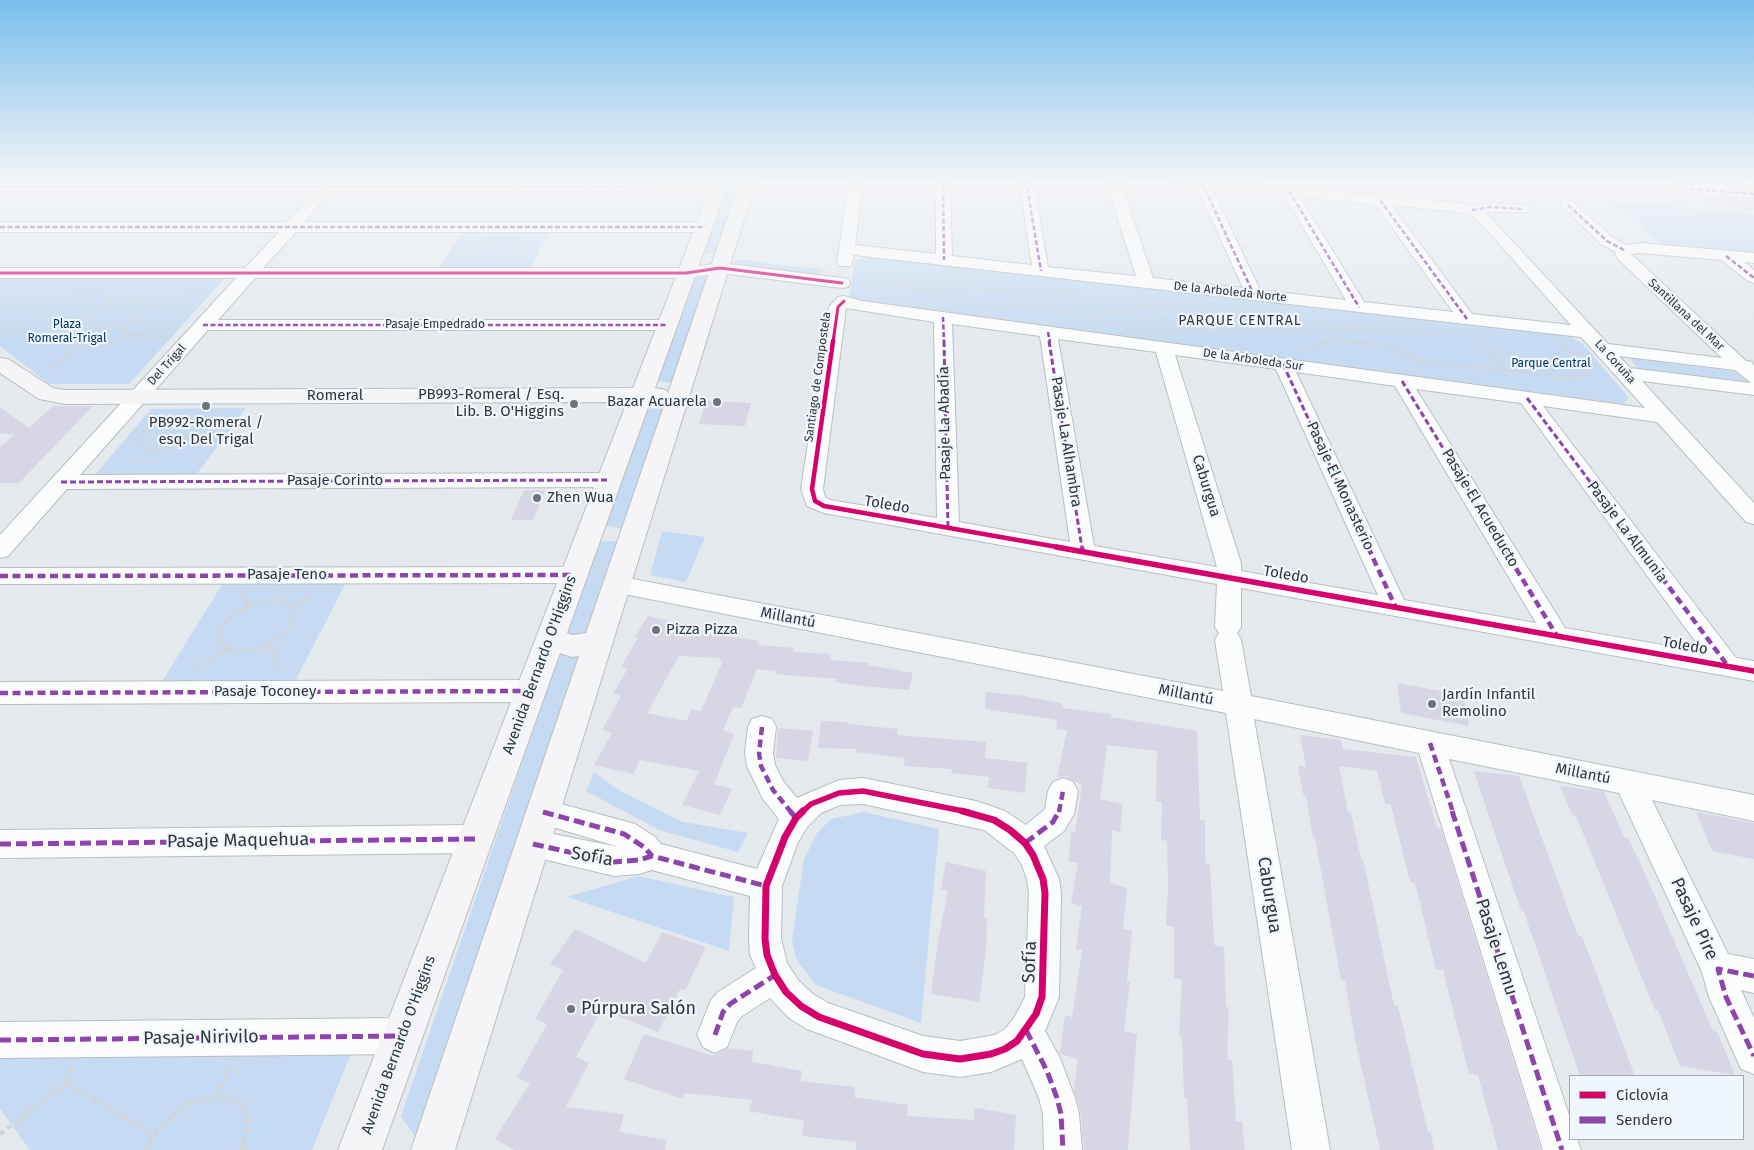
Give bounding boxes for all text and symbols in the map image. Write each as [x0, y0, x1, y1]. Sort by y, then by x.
street label: Santillana del Mar [1645, 276, 1727, 354]
street label: De la Arboleda Norte [1173, 279, 1287, 305]
street label: Santiago de Compostela [802, 311, 834, 443]
district label: PARQUE CENTRAL [1177, 313, 1303, 329]
park label: Plaza Romeral-Trigal [28, 318, 106, 346]
street label: Pasaje Empedrado [385, 318, 485, 332]
street label: La Coruña [1592, 337, 1638, 387]
street label: Del Trigal [145, 341, 189, 389]
street label: De la Arboleda Sur [1202, 346, 1304, 374]
park label: Parque Central [1511, 357, 1591, 371]
street label: Pasaje La Abadía [935, 366, 955, 480]
street label: Pasaje La Alhambra [1047, 376, 1085, 508]
place label: PB993-Romeral / Esq. Lib. B. O'Higgins [418, 386, 564, 421]
street label: Romeral [307, 387, 363, 405]
place label: Bazar Acuarela [607, 393, 707, 411]
marker: Bazar Acuarela [711, 396, 723, 408]
marker: PB993-Romeral / Esq. Lib. B. O'Higgins [568, 398, 580, 410]
marker: PB992-Romeral / esq. Del Trigal [200, 400, 212, 412]
place label: PB992-Romeral / esq. Del Trigal [149, 414, 263, 449]
street label: Pasaje El Monasterio [1302, 419, 1378, 553]
street label: Pasaje El Acueducto [1438, 446, 1522, 570]
street label: Caburgua [1188, 453, 1224, 519]
street label: Pasaje Corinto [287, 472, 383, 490]
street label: Pasaje La Almunia [1583, 478, 1671, 586]
place label: Zhen Wua [547, 489, 614, 507]
marker: Zhen Wua [531, 492, 543, 504]
street label: Toledo [863, 492, 911, 518]
street label: Toledo [1262, 562, 1310, 588]
street label: Pasaje Teno [247, 566, 327, 584]
street label: Avenida Bernardo O'Higgins [499, 573, 581, 757]
street label: Millantú [759, 604, 817, 632]
place label: Pizza Pizza [666, 621, 738, 639]
marker: Pizza Pizza [650, 624, 662, 636]
street label: Toledo [1661, 633, 1709, 659]
street label: Millantú [1157, 681, 1215, 709]
street label: Pasaje Toconey [214, 683, 316, 701]
place label: Jardín Infantil Remolino [1442, 686, 1535, 721]
marker: Jardín Infantil Remolino [1426, 698, 1438, 710]
street label: Millantú [1554, 760, 1612, 788]
street label: Pasaje Maquehua [167, 829, 309, 853]
street label: Sofía [569, 843, 615, 871]
street label: Caburgua [1252, 855, 1286, 935]
street label: Pasaje Pire [1666, 874, 1722, 964]
street label: Pasaje Lemu [1470, 896, 1522, 998]
street label: Sofía [1018, 940, 1042, 984]
street label: Avenida Bernardo O'Higgins [358, 953, 440, 1137]
place label: Púrpura Salón [581, 998, 696, 1020]
marker: Púrpura Salón [565, 1003, 577, 1015]
street label: Pasaje Nirivilo [143, 1026, 259, 1050]
legend [1569, 1075, 1744, 1140]
text: Ciclovía [1616, 1086, 1669, 1104]
text: Sendero [1616, 1111, 1672, 1129]

